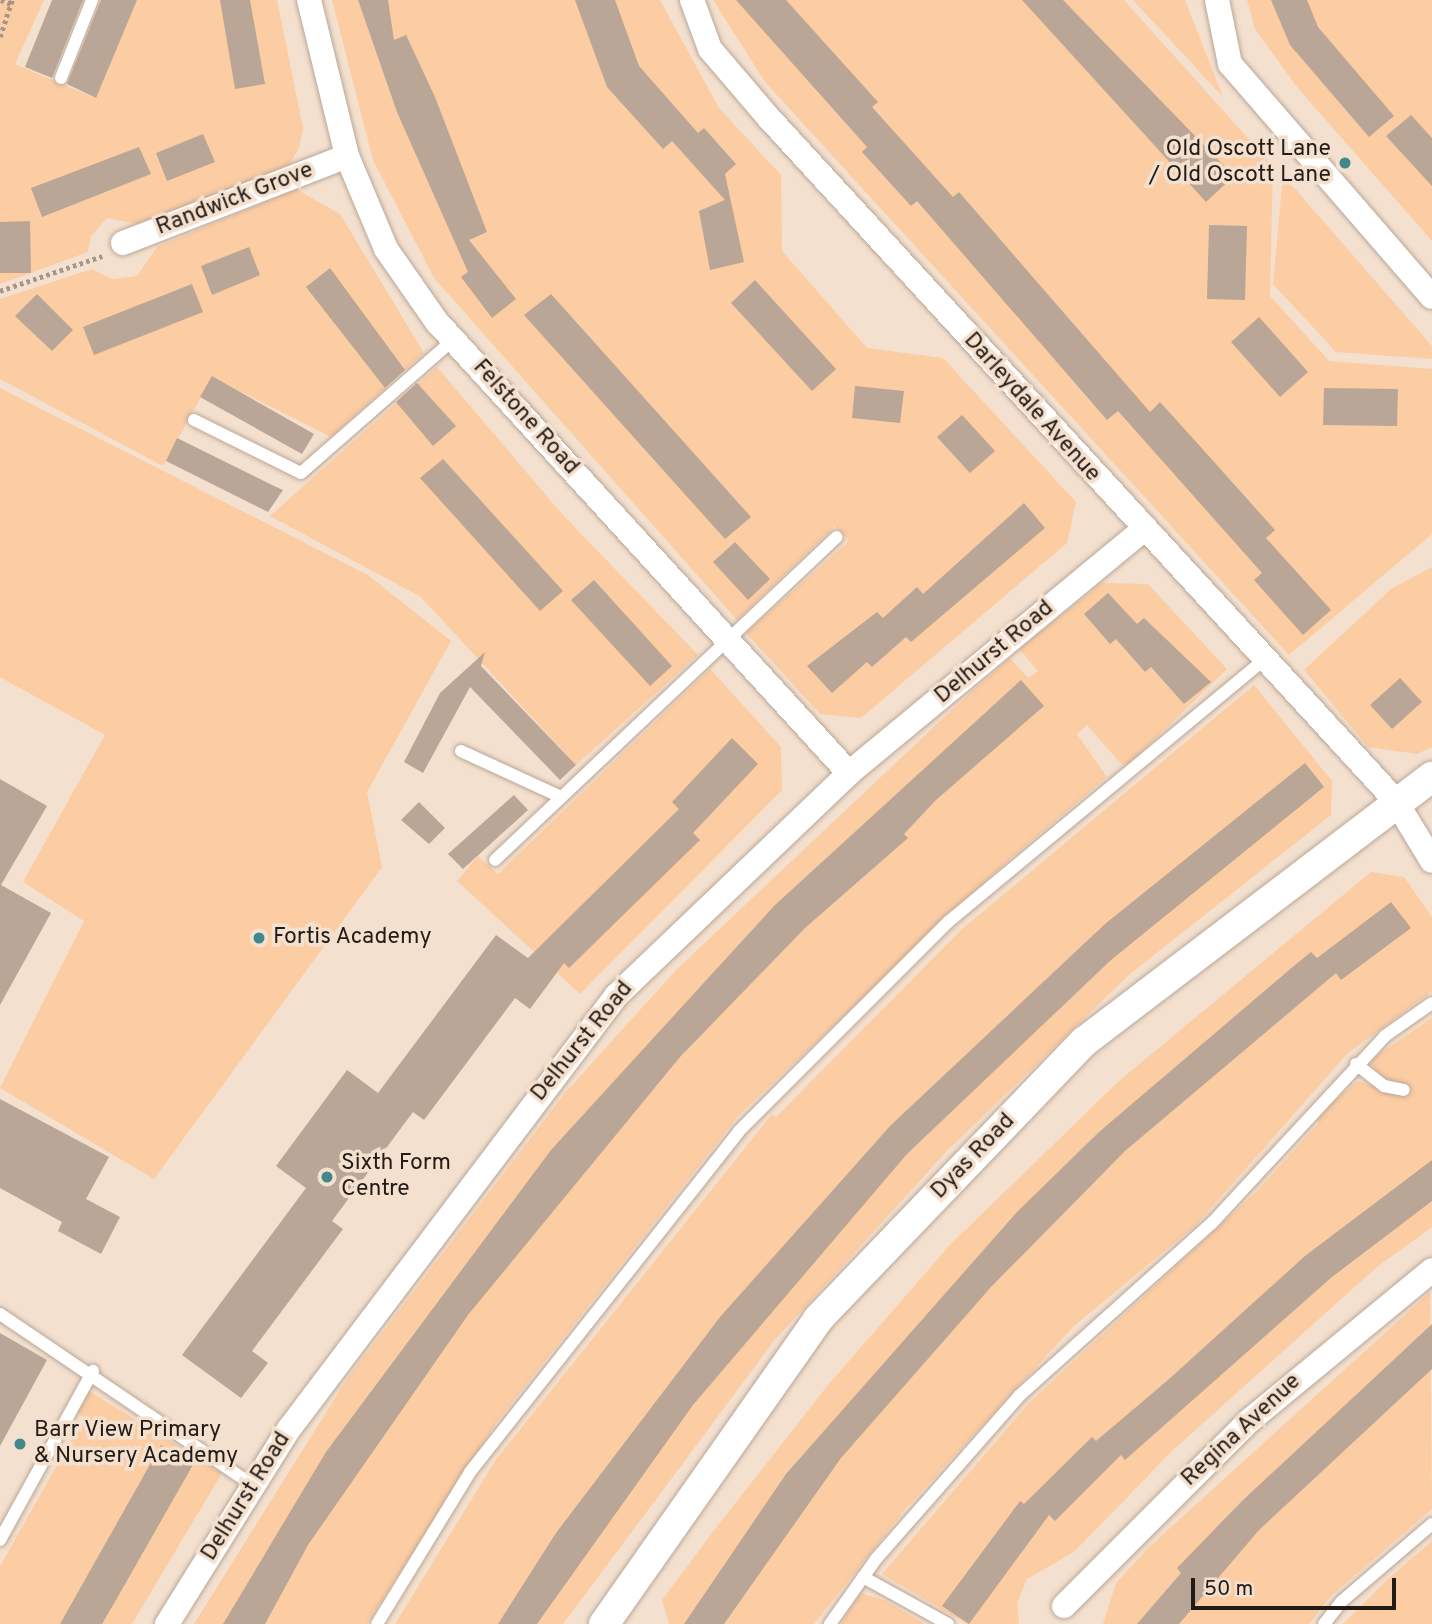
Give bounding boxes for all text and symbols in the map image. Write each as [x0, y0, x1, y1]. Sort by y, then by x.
place label: Old Oscott Lane / Old Oscott Lane [1149, 136, 1331, 190]
marker: Old Oscott Lane / Old Oscott Lane [1337, 155, 1353, 171]
street label: Randwick Grove [153, 157, 317, 243]
street label: Darleydale Avenue [956, 327, 1106, 489]
street label: Felstone Road [466, 355, 584, 481]
street label: Delhurst Road [930, 595, 1060, 711]
place label: Fortis Academy [273, 924, 433, 952]
marker: Fortis Academy [251, 930, 267, 946]
street label: Delhurst Road [526, 976, 640, 1108]
street label: Dyas Road [926, 1108, 1022, 1206]
place label: Sixth Form Centre [341, 1150, 451, 1204]
marker: Sixth Form Centre [319, 1169, 335, 1185]
street label: Regina Avenue [1176, 1368, 1308, 1494]
place label: Barr View Primary & Nursery Academy [34, 1417, 239, 1471]
street label: Delhurst Road [196, 1428, 298, 1566]
marker: Barr View Primary & Nursery Academy [12, 1436, 28, 1452]
scale bar [1194, 1564, 1399, 1608]
text: 50 m [1204, 1576, 1253, 1603]

